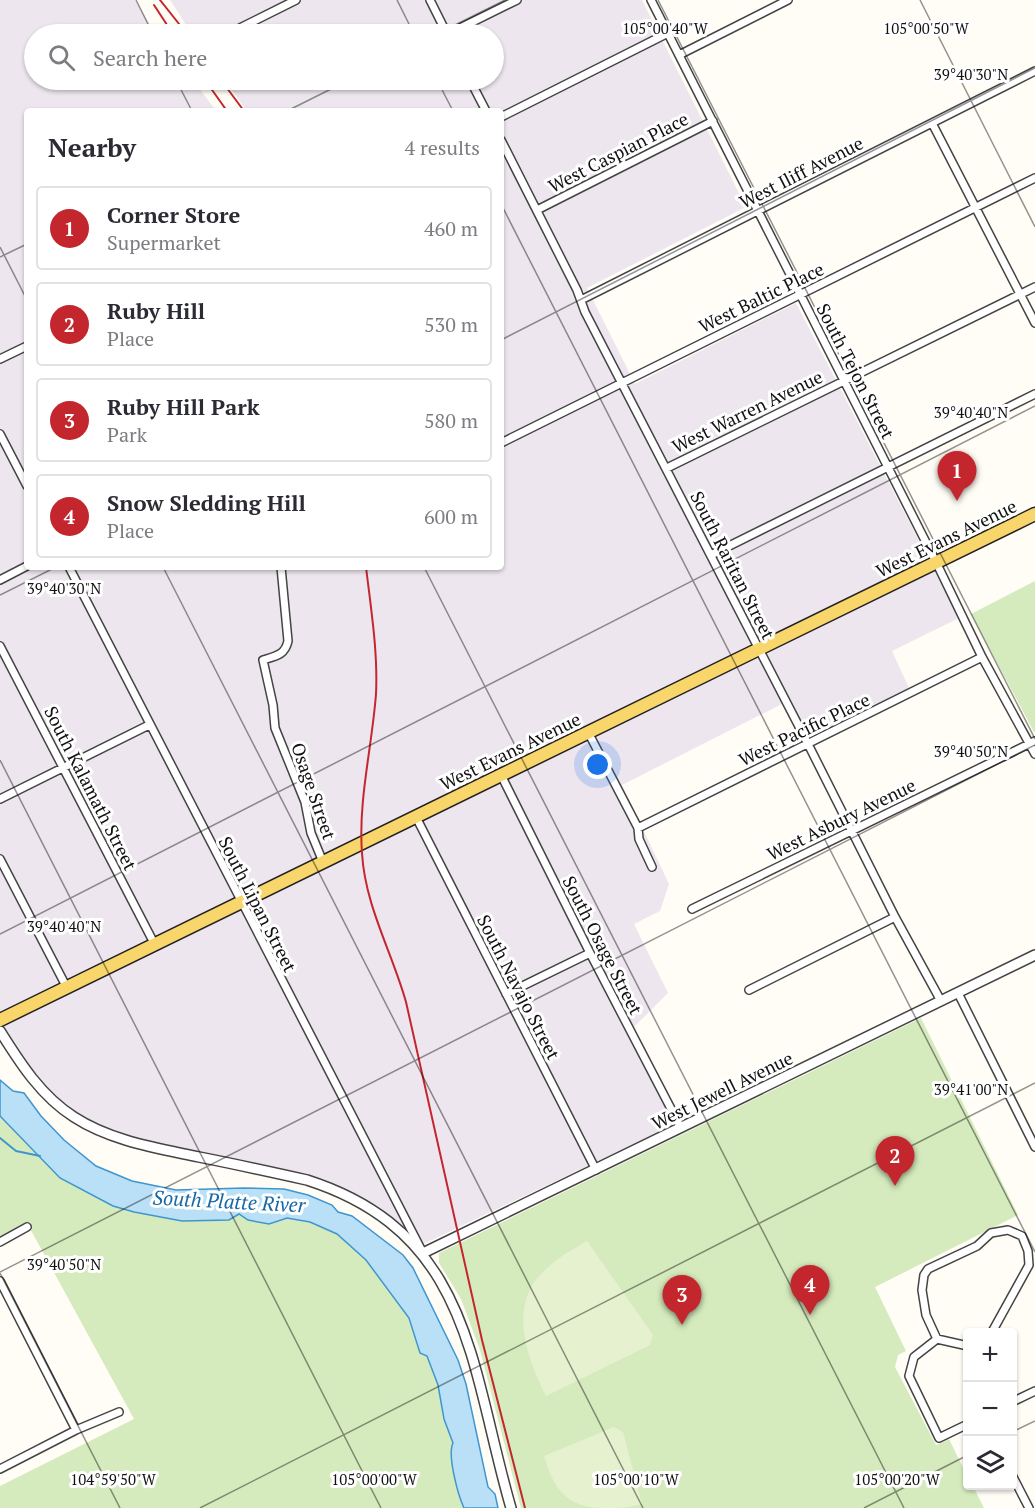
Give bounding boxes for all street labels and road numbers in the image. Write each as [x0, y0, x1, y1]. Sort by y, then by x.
street label: West Caspian Place [544, 106, 692, 198]
street label: West Iliff Avenue [735, 130, 867, 214]
street label: West Baltic Place [694, 256, 828, 338]
street label: South Tejon Street [812, 299, 901, 443]
street label: West Warren Avenue [668, 364, 826, 458]
street label: South Raritan Street [685, 487, 781, 643]
street label: West Evans Avenue [872, 494, 1020, 582]
street label: West Pacific Place [734, 687, 874, 771]
street label: South Kalamath Street [39, 702, 143, 874]
street label: West Evans Avenue [436, 707, 584, 795]
street label: Osage Street [286, 739, 342, 843]
street label: West Asbury Avenue [763, 773, 919, 865]
street label: South Lipan Street [213, 832, 303, 976]
street label: South Osage Street [558, 872, 648, 1019]
street label: South Navajo Street [472, 910, 566, 1064]
street label: West Jewell Avenue [647, 1045, 797, 1135]

